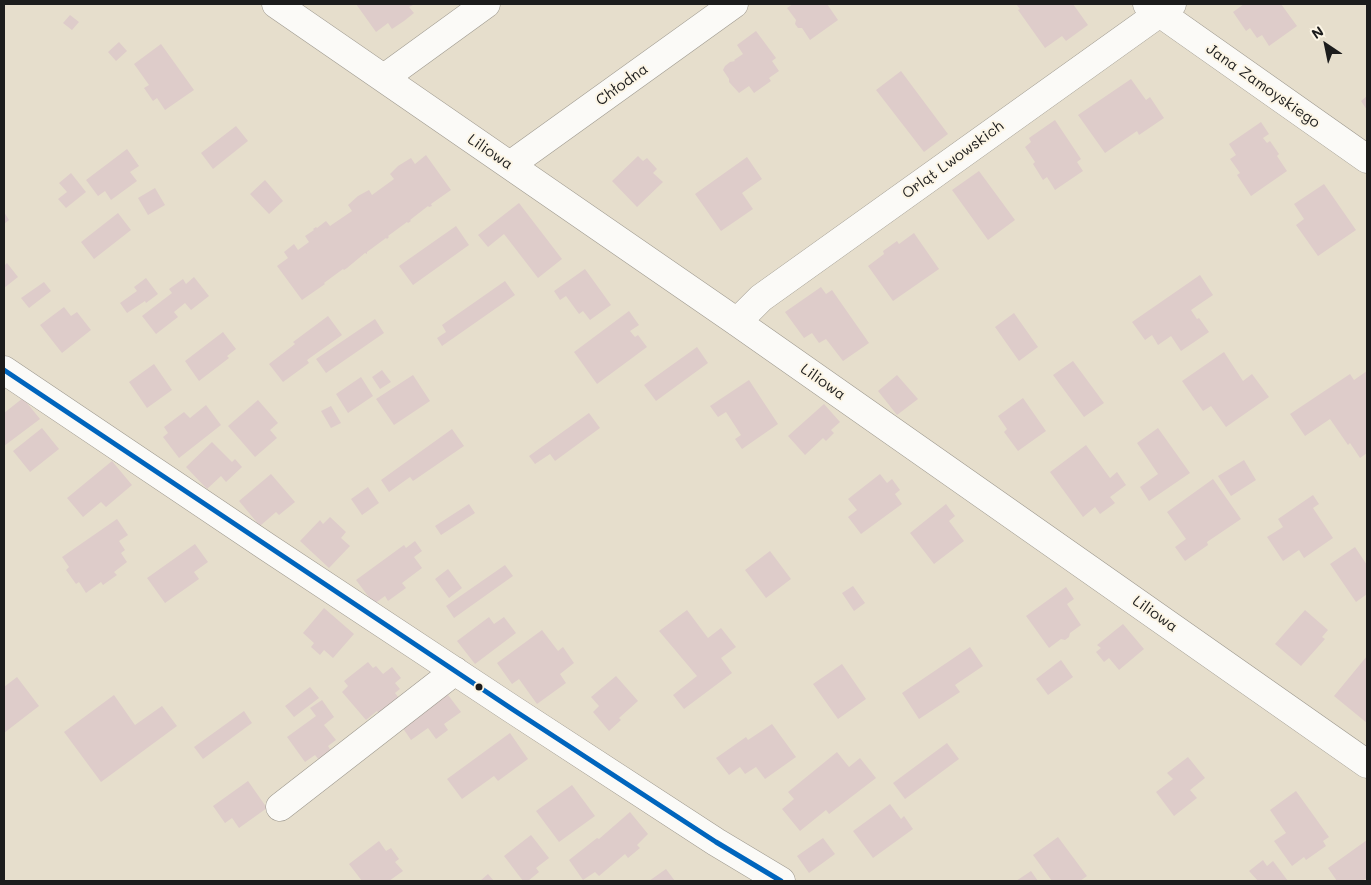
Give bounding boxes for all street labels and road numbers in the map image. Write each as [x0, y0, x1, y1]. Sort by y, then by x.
street label: Jana Zamoyskiego [1203, 40, 1323, 132]
street label: Chłodna [592, 60, 652, 110]
street label: Orląt Lwowskich [899, 117, 1007, 203]
street label: Liliowa [464, 130, 516, 174]
street label: Liliowa [797, 360, 849, 404]
street label: Liliowa [1129, 592, 1181, 636]

